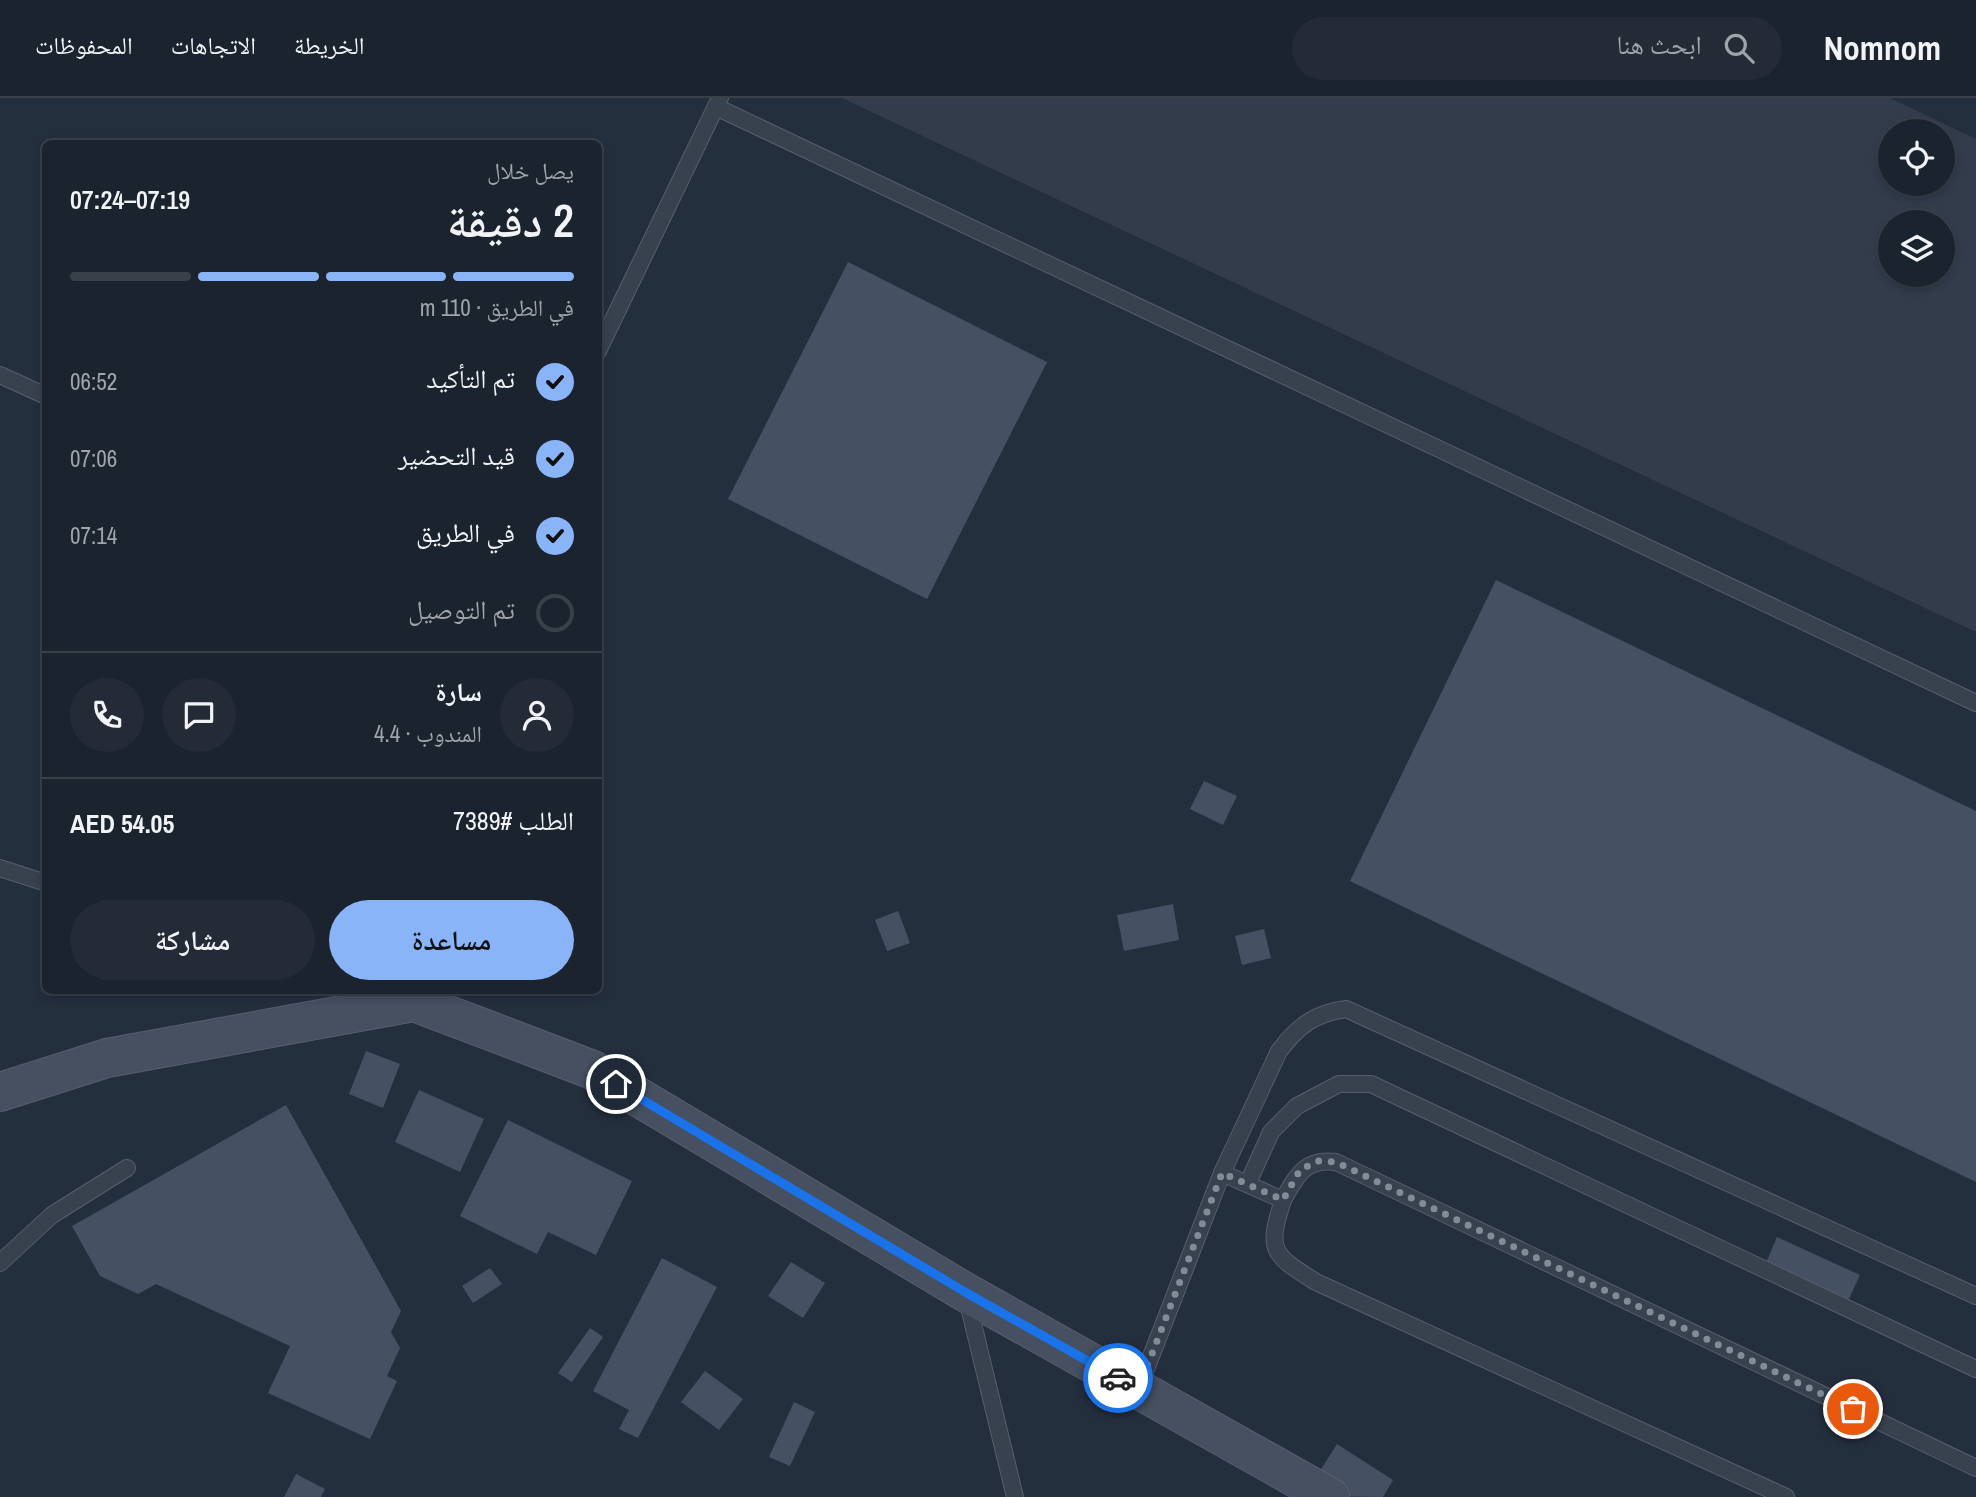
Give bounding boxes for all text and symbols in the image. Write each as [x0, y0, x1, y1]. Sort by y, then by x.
search box [1292, 17, 1782, 80]
text: Nomnom [1824, 26, 1941, 70]
text: ابحث هنا [1617, 27, 1702, 62]
text: المحفوظات [35, 29, 133, 61]
text: الاتجاهات [171, 29, 256, 61]
text: الخريطة [294, 29, 365, 61]
icon: search [1720, 29, 1758, 67]
map controls [1878, 119, 1955, 287]
button: locate [1878, 119, 1955, 196]
text: يصل خلال [487, 155, 574, 186]
text: 07:19–07:24 [70, 182, 190, 217]
text: 2 دقيقة [447, 189, 574, 251]
button: layers [1878, 210, 1955, 287]
text: في الطريق · 110 m [420, 292, 574, 323]
text: تم التأكيد [426, 361, 515, 396]
icon: check [536, 363, 574, 401]
text: 06:52 [70, 366, 117, 397]
text: قيد التحضير [398, 438, 515, 473]
icon: check [536, 440, 574, 478]
text: 07:06 [70, 443, 117, 474]
text: في الطريق [416, 515, 515, 550]
icon: check [536, 517, 574, 555]
text: 07:14 [70, 520, 117, 551]
text: تم التوصيل [408, 592, 515, 627]
text: سارة [435, 674, 482, 709]
button: phone [70, 678, 144, 752]
button: chat [162, 678, 236, 752]
button: person [500, 678, 574, 752]
text: المندوب · 4.4 [374, 718, 482, 749]
text: الطلب #7389 [453, 803, 574, 838]
text: AED 54.05 [70, 806, 174, 841]
button: مشاركة [70, 900, 315, 980]
button: مساعدة [329, 900, 574, 980]
pin [586, 1054, 646, 1114]
icon: home [597, 1065, 635, 1103]
courier [1083, 1343, 1153, 1413]
icon: car [1099, 1359, 1137, 1397]
pin [1823, 1379, 1883, 1439]
icon: bag [1834, 1390, 1872, 1428]

